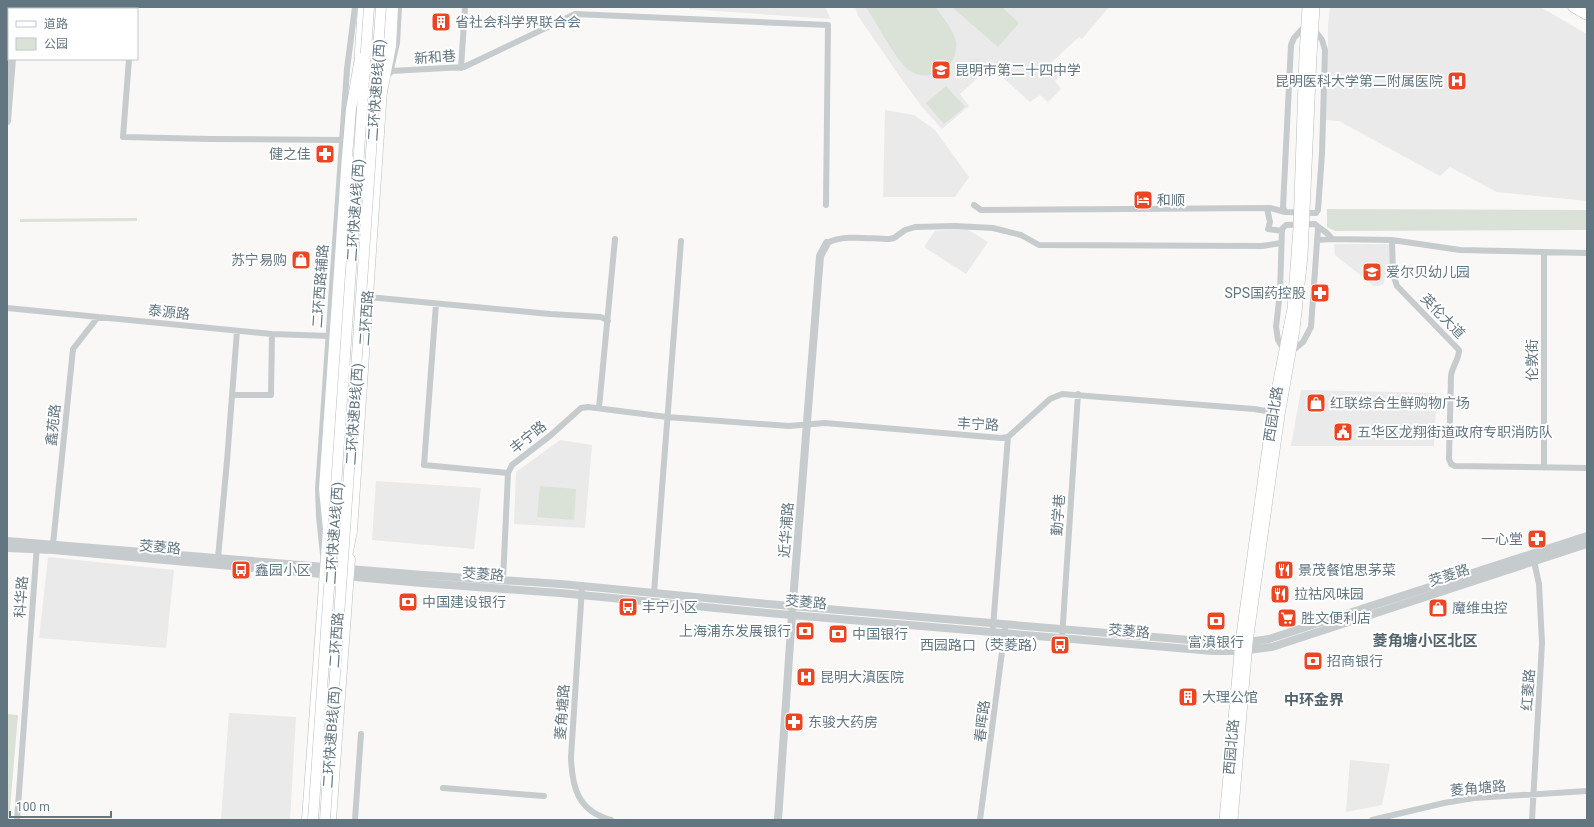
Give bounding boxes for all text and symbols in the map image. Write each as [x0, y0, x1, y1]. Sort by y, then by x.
legend [8, 8, 138, 60]
building icon: 省社会科学界联合会 [430, 11, 452, 33]
place label: 省社会科学界联合会 [455, 14, 581, 30]
text: 道路 [44, 17, 68, 31]
text: 公园 [44, 37, 68, 51]
street label: 二环快速B线(西) [364, 38, 389, 142]
street label: 新和巷 [413, 48, 457, 66]
school or university icon: 昆明市第二十四中学 [930, 59, 952, 81]
place label: 昆明市第二十四中学 [955, 62, 1081, 78]
hospital icon: 昆明医科大学第二附属医院 [1446, 70, 1468, 92]
place label: 昆明医科大学第二附属医院 [1275, 73, 1443, 89]
pharmacy icon: 健之佳 [314, 143, 336, 165]
place label: 健之佳 [269, 146, 311, 162]
street label: 二环快速A线(西) [343, 158, 368, 262]
hotel icon: 和顺 [1132, 189, 1154, 211]
place label: 和顺 [1157, 192, 1185, 208]
street label: 二环西路辅路 [309, 244, 331, 328]
shop icon: 苏宁易购 [290, 249, 312, 271]
place label: 苏宁易购 [231, 252, 287, 268]
school or university icon: 爱尔贝幼儿园 [1361, 261, 1383, 283]
place label: 爱尔贝幼儿园 [1386, 264, 1470, 280]
pharmacy icon: SPS国药控股 [1309, 282, 1331, 304]
place label: SPS国药控股 [1225, 285, 1306, 301]
street label: 二环西路 [356, 290, 376, 346]
street label: 英伦大道 [1418, 290, 1468, 342]
street label: 泰源路 [147, 302, 191, 322]
street label: 伦敦街 [1524, 339, 1540, 381]
street label: 二环快速B线(西) [342, 362, 367, 466]
street label: 西园北路 [1261, 385, 1285, 443]
shop icon: 红联综合生鲜购物广场 [1305, 392, 1327, 414]
place label: 红联综合生鲜购物广场 [1330, 395, 1470, 411]
street label: 鑫苑路 [43, 403, 63, 447]
street label: 丰宁路 [957, 415, 999, 433]
street label: 丰宁路 [507, 418, 549, 456]
public building icon: 五华区龙翔街道政府专职消防队 [1332, 421, 1354, 443]
place label: 五华区龙翔街道政府专职消防队 [1357, 424, 1553, 440]
street label: 二环快速A线(西) [322, 481, 347, 585]
street label: 勤学巷 [1049, 493, 1067, 537]
street label: 近华浦路 [776, 502, 796, 558]
pharmacy icon: 一心堂 [1526, 528, 1548, 550]
place label: 一心堂 [1481, 531, 1523, 547]
street label: 茭菱路 [138, 537, 182, 557]
bus stop icon: 鑫园小区 [230, 559, 252, 581]
restaurant icon: 景茂餐馆思茅菜 [1273, 559, 1295, 581]
street label: 茭菱路 [1427, 561, 1471, 589]
place label: 鑫园小区 [255, 562, 311, 578]
place label: 景茂餐馆思茅菜 [1298, 562, 1396, 578]
street label: 茭菱路 [461, 565, 505, 583]
street label: 科华路 [12, 575, 30, 619]
restaurant icon: 拉祜风味园 [1269, 583, 1291, 605]
place label: 拉祜风味园 [1294, 586, 1364, 602]
bank icon: 中国建设银行 [397, 591, 419, 613]
street label: 茭菱路 [784, 592, 828, 612]
place label: 中国建设银行 [422, 594, 506, 610]
bus stop icon: 丰宁小区 [617, 596, 639, 618]
shop icon: 魔维虫控 [1427, 597, 1449, 619]
place label: 丰宁小区 [642, 599, 698, 615]
place label: 魔维虫控 [1452, 600, 1508, 616]
supermarket icon: 胜文便利店 [1276, 607, 1298, 629]
bank icon: 富滇银行 [1205, 610, 1227, 632]
place label: 胜文便利店 [1301, 610, 1371, 626]
street label: 二环西路 [326, 612, 346, 668]
bank icon: 上海浦东发展银行 [794, 620, 816, 642]
street label: 茭菱路 [1107, 621, 1151, 641]
place label: 上海浦东发展银行 [679, 623, 791, 639]
bank icon: 中国银行 [827, 623, 849, 645]
place label: 中国银行 [852, 626, 908, 642]
district label: 菱角塘小区北区 [1372, 632, 1478, 650]
bus stop icon: 西园路口（茭菱路） [1049, 634, 1071, 656]
place label: 富滇银行 [1188, 634, 1244, 650]
place label: 西园路口（茭菱路） [920, 637, 1046, 653]
bank icon: 招商银行 [1302, 650, 1324, 672]
place label: 招商银行 [1327, 653, 1383, 669]
hospital icon: 昆明大滇医院 [795, 666, 817, 688]
street label: 红菱路 [1519, 668, 1537, 712]
place label: 昆明大滇医院 [820, 669, 904, 685]
street label: 菱角塘路 [552, 684, 572, 740]
street label: 二环快速B线(西) [319, 685, 344, 789]
building icon: 大理公馆 [1177, 686, 1199, 708]
place label: 大理公馆 [1202, 689, 1258, 705]
district label: 中环金界 [1284, 691, 1344, 709]
street label: 春晖路 [972, 699, 992, 743]
pharmacy icon: 东骏大药房 [783, 711, 805, 733]
place label: 东骏大药房 [808, 714, 878, 730]
street label: 西园北路 [1221, 718, 1241, 776]
street label: 菱角塘路 [1449, 778, 1507, 798]
scale bar [10, 793, 111, 819]
text: 100 m [16, 800, 50, 814]

